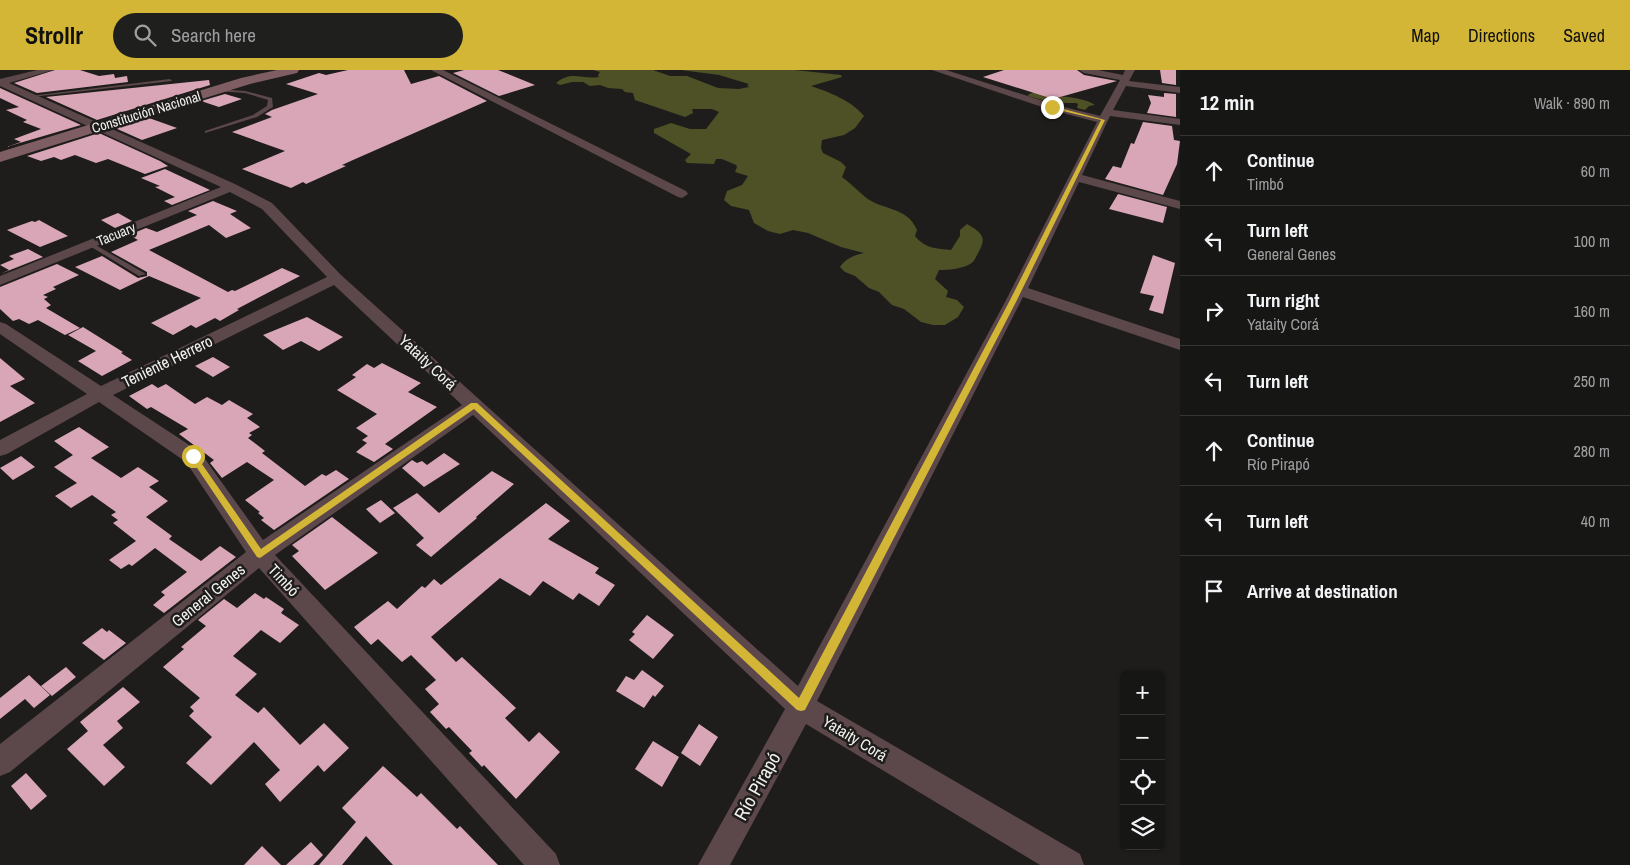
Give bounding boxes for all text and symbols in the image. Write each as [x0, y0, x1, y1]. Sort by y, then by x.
search box [113, 13, 463, 58]
text: Strollr [25, 19, 83, 51]
icon: search [131, 21, 159, 49]
text: Search here [171, 22, 256, 48]
text: Map [1411, 23, 1440, 48]
text: Directions [1468, 23, 1535, 48]
text: Saved [1563, 23, 1605, 48]
street label: Constitución Nacional [89, 87, 203, 137]
text: 12 min [1200, 88, 1255, 117]
text: Walk · 890 m [1534, 92, 1610, 114]
route end [1041, 96, 1064, 119]
text: Continue [1247, 147, 1315, 173]
icon: ahead [1200, 157, 1228, 185]
text: 60 m [1581, 160, 1610, 182]
text: Timbó [1247, 173, 1284, 195]
text: Turn left [1247, 217, 1308, 243]
street label: Tacuary [94, 218, 138, 250]
icon: left [1200, 227, 1228, 255]
text: 100 m [1574, 230, 1610, 252]
text: General Genes [1247, 243, 1336, 265]
text: Turn right [1247, 287, 1319, 313]
icon: right [1200, 297, 1228, 325]
text: 160 m [1574, 300, 1610, 322]
text: Yataity Corá [1247, 313, 1319, 335]
street label: Yataity Corá [394, 329, 462, 395]
street label: Teniente Herrero [118, 330, 216, 392]
icon: left [1200, 367, 1228, 395]
text: Turn left [1247, 368, 1308, 394]
text: 250 m [1574, 370, 1610, 392]
text: Continue [1247, 427, 1315, 453]
icon: ahead [1200, 437, 1228, 465]
text: 280 m [1574, 440, 1610, 462]
route start [182, 445, 205, 468]
text: Río Pirapó [1247, 453, 1310, 475]
icon: left [1200, 507, 1228, 535]
text: Turn left [1247, 508, 1308, 534]
text: 40 m [1581, 510, 1610, 532]
street label: General Genes [167, 558, 249, 632]
street label: Timbó [263, 559, 305, 601]
icon: arrive [1200, 577, 1228, 605]
text: Arrive at destination [1247, 578, 1398, 604]
map controls [1120, 670, 1165, 850]
button: + [1120, 670, 1165, 715]
street label: Yataity Corá [818, 710, 892, 766]
button: − [1120, 715, 1165, 760]
street label: Río Pirapó [728, 747, 786, 825]
button: locate [1120, 760, 1165, 805]
button: layers [1120, 805, 1165, 850]

